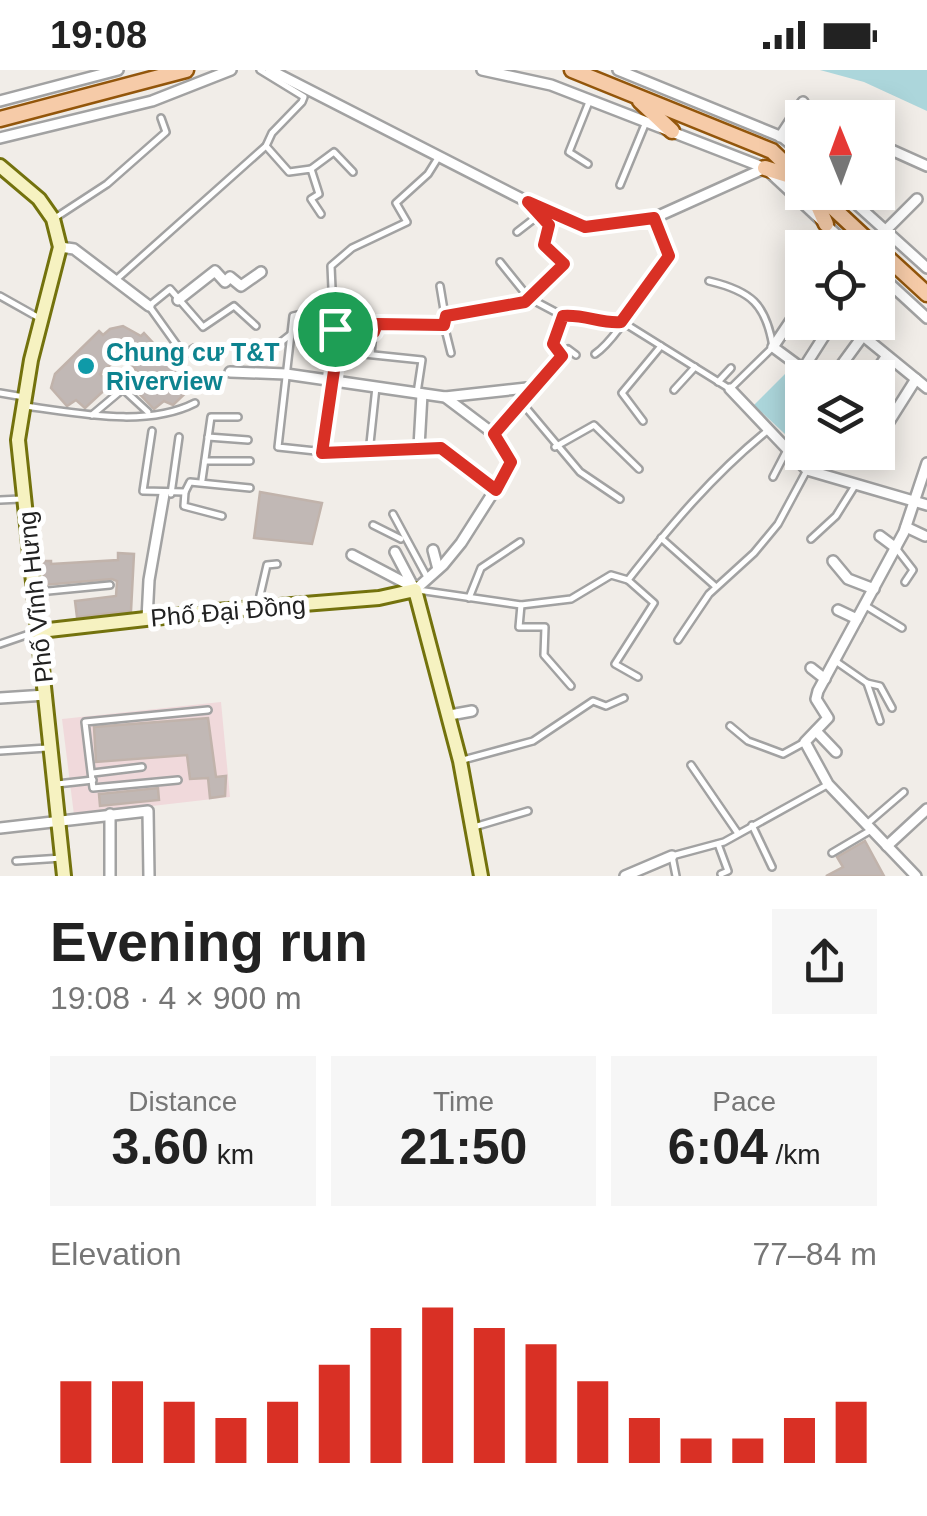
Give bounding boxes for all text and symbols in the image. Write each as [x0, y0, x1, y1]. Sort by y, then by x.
text: 19:08 [50, 14, 147, 56]
north arrow [785, 100, 895, 210]
map controls [785, 100, 895, 470]
button: locate [785, 230, 895, 340]
pin [293, 287, 378, 372]
icon: arrive [308, 302, 363, 357]
place label: Chung cư T&T Riverview [106, 338, 280, 395]
marker: Chung cư T&T Riverview [75, 355, 97, 377]
button: layers [785, 360, 895, 470]
street label: Phố Vĩnh Hưng [12, 510, 58, 684]
street label: Phố Đại Đồng [149, 590, 307, 632]
button: share [772, 909, 877, 1014]
text: Evening run [50, 911, 368, 973]
text: 19:08 · 4 × 900 m [50, 980, 302, 1016]
text: Distance [128, 1086, 237, 1117]
text: Time [433, 1086, 494, 1117]
text: Pace [712, 1086, 776, 1117]
text: 3.60 [112, 1119, 209, 1175]
text: 21:50 [400, 1119, 527, 1175]
text: 6:04 [668, 1119, 768, 1175]
text: km [209, 1139, 254, 1170]
text: /km [768, 1139, 821, 1170]
text: Elevation [50, 1236, 182, 1272]
text: 77–84 m [752, 1236, 877, 1272]

